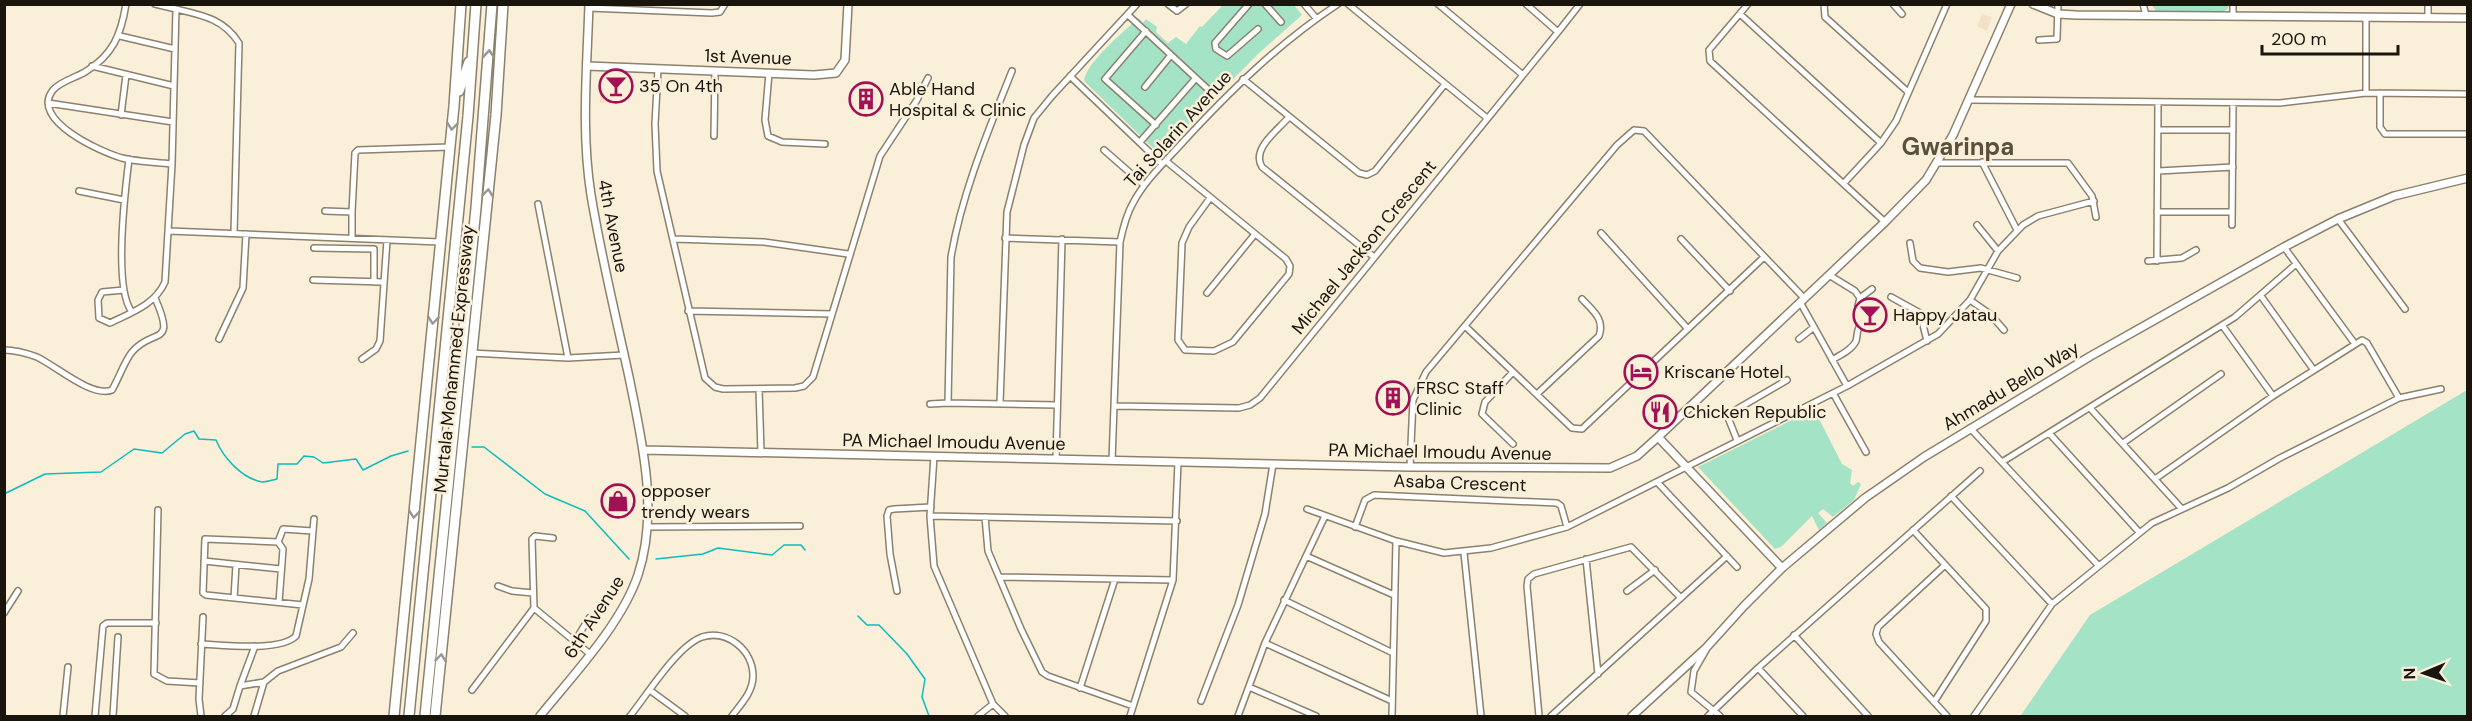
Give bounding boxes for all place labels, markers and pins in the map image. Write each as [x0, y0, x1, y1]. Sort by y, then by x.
bar icon: 35 On 4th [598, 68, 634, 104]
place label: 35 On 4th [639, 74, 723, 98]
place label: Able Hand Hospital & Clinic [889, 77, 1026, 122]
building icon: Able Hand Hospital & Clinic [848, 81, 884, 117]
bar icon: Happy Jatau [1852, 297, 1888, 333]
place label: Happy Jatau [1893, 303, 1997, 327]
hotel icon: Kriscane Hotel [1623, 354, 1659, 390]
place label: Kriscane Hotel [1664, 360, 1784, 384]
place label: FRSC Staff Clinic [1416, 376, 1504, 421]
building icon: FRSC Staff Clinic [1375, 380, 1411, 416]
restaurant icon: Chicken Republic [1642, 394, 1678, 430]
place label: Chicken Republic [1683, 400, 1827, 424]
place label: opposer trendy wears [641, 479, 750, 524]
shop icon: opposer trendy wears [600, 483, 636, 519]

